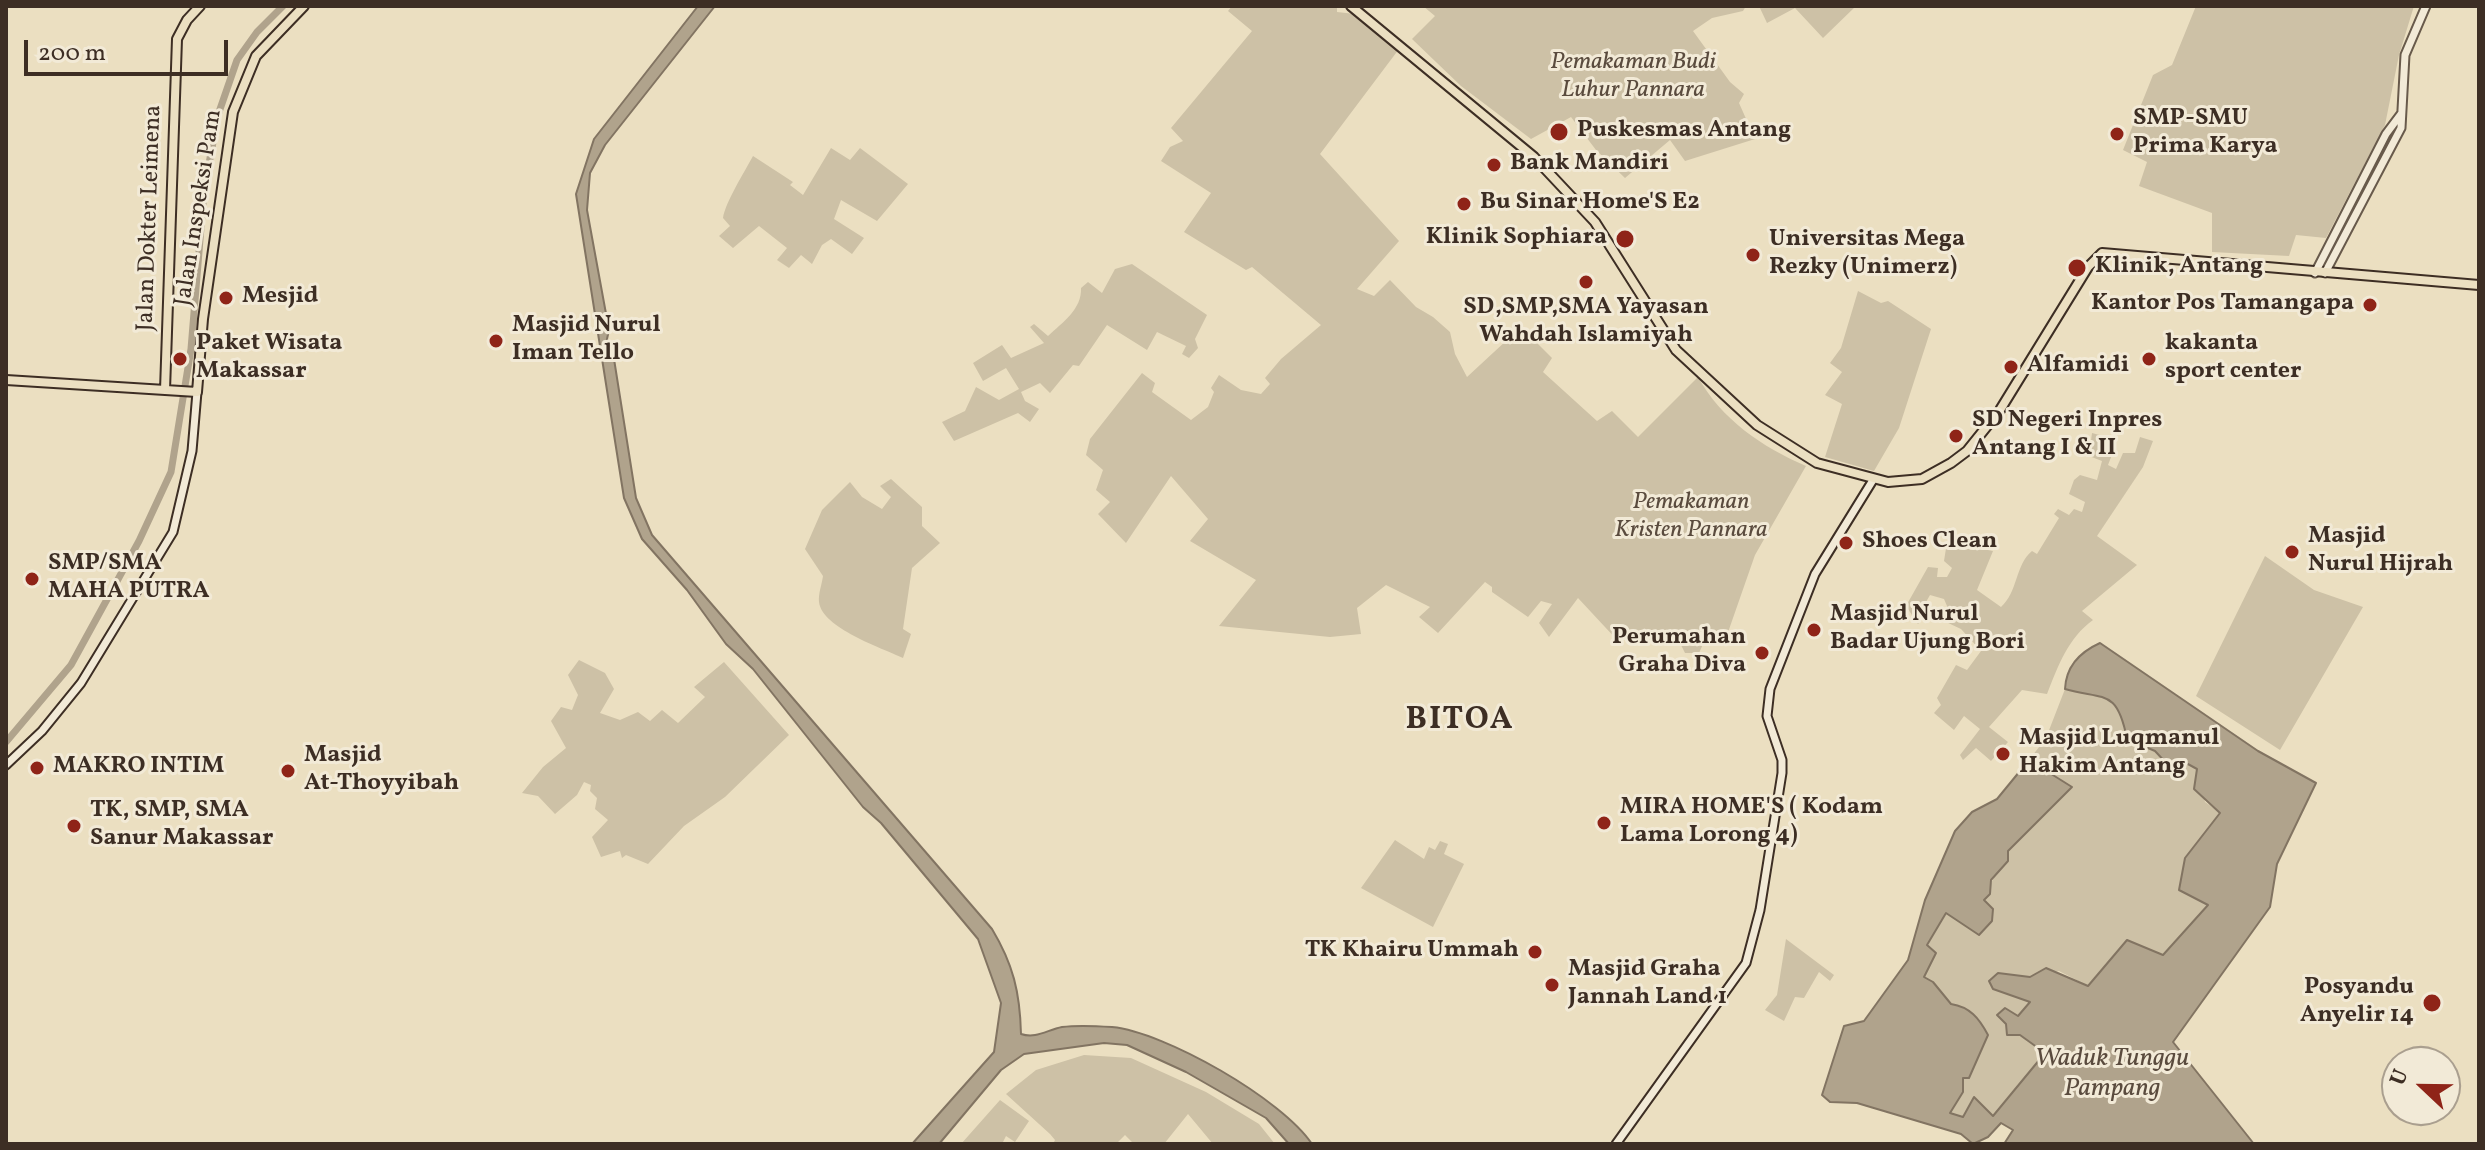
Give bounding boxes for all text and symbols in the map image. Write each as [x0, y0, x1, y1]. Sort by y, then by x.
scale bar [28, 24, 232, 74]
text: 200 m [38, 37, 106, 71]
park label: Pemakaman Budi Luhur Pannara [1550, 50, 1716, 106]
street label: Jalan Dokter Leimena [133, 104, 169, 332]
place label: SMP-SMU Prima Karya [2133, 106, 2278, 162]
street label: Jalan Inspeksi Pam [170, 108, 230, 308]
place label: Puskesmas Antang [1577, 118, 1791, 146]
marker: Puskesmas Antang [1548, 121, 1570, 143]
marker: SMP-SMU Prima Karya [2108, 125, 2126, 143]
place label: Bank Mandiri [1510, 151, 1669, 179]
marker: Bank Mandiri [1485, 156, 1503, 174]
place label: Bu Sinar Home'S E2 [1480, 190, 1700, 218]
marker: Bu Sinar Home'S E2 [1455, 195, 1473, 213]
place label: Klinik Sophiara [1426, 225, 1607, 253]
place label: Universitas Mega Rezky (Unimerz) [1769, 227, 1965, 283]
marker: Klinik Sophiara [1614, 228, 1636, 250]
marker: Universitas Mega Rezky (Unimerz) [1744, 246, 1762, 264]
place label: Klinik, Antang [2095, 254, 2263, 282]
marker: Klinik, Antang [2066, 257, 2088, 279]
marker: SD,SMP,SMA Yayasan Wahdah Islamiyah [1577, 273, 1595, 291]
place label: Mesjid [242, 284, 318, 312]
marker: Mesjid [217, 289, 235, 307]
place label: Kantor Pos Tamangapa [2091, 291, 2354, 319]
place label: SD,SMP,SMA Yayasan Wahdah Islamiyah [1463, 295, 1709, 351]
marker: Kantor Pos Tamangapa [2361, 296, 2379, 314]
place label: Masjid Nurul Iman Tello [512, 313, 661, 369]
place label: Paket Wisata Makassar [196, 331, 342, 387]
place label: kakanta sport center [2165, 331, 2301, 387]
marker: Masjid Nurul Iman Tello [487, 332, 505, 350]
marker: Paket Wisata Makassar [171, 350, 189, 368]
marker: kakanta sport center [2140, 350, 2158, 368]
place label: Alfamidi [2027, 353, 2129, 381]
marker: Alfamidi [2002, 358, 2020, 376]
place label: SD Negeri Inpres Antang I & II [1972, 408, 2162, 464]
marker: SD Negeri Inpres Antang I & II [1947, 427, 1965, 445]
park label: Pemakaman Kristen Pannara [1614, 490, 1768, 546]
place label: Masjid Nurul Hijrah [2308, 524, 2453, 580]
place label: Shoes Clean [1862, 529, 1997, 557]
marker: Shoes Clean [1837, 534, 1855, 552]
marker: Masjid Nurul Hijrah [2283, 543, 2301, 561]
place label: SMP/SMA MAHA PUTRA [48, 551, 210, 607]
marker: SMP/SMA MAHA PUTRA [23, 570, 41, 588]
place label: Masjid Nurul Badar Ujung Bori [1830, 602, 2025, 658]
marker: Masjid Nurul Badar Ujung Bori [1805, 621, 1823, 639]
place label: Perumahan Graha Diva [1612, 625, 1746, 681]
marker: Perumahan Graha Diva [1753, 644, 1771, 662]
district label: BITOA [1405, 703, 1515, 741]
place label: Masjid Luqmanul Hakim Antang [2019, 726, 2219, 782]
place label: Masjid At-Thoyyibah [304, 743, 459, 799]
marker: Masjid Luqmanul Hakim Antang [1994, 745, 2012, 763]
place label: MAKRO INTIM [53, 754, 224, 782]
marker: MAKRO INTIM [28, 759, 46, 777]
marker: Masjid At-Thoyyibah [279, 762, 297, 780]
place label: MIRA HOME'S ( Kodam Lama Lorong 4) [1620, 795, 1883, 851]
place label: TK, SMP, SMA Sanur Makassar [90, 798, 273, 854]
marker: MIRA HOME'S ( Kodam Lama Lorong 4) [1595, 814, 1613, 832]
marker: TK, SMP, SMA Sanur Makassar [65, 817, 83, 835]
place label: TK Khairu Ummah [1305, 938, 1519, 966]
marker: TK Khairu Ummah [1526, 943, 1544, 961]
place label: Masjid Graha Jannah Land 1 [1568, 957, 1727, 1013]
place label: Posyandu Anyelir 14 [2300, 975, 2414, 1031]
marker: Masjid Graha Jannah Land 1 [1543, 976, 1561, 994]
marker: Posyandu Anyelir 14 [2421, 992, 2443, 1014]
water label: Waduk Tunggu Pampang [2035, 1044, 2189, 1106]
north arrow [2381, 1046, 2461, 1126]
text: U [2383, 1065, 2417, 1090]

